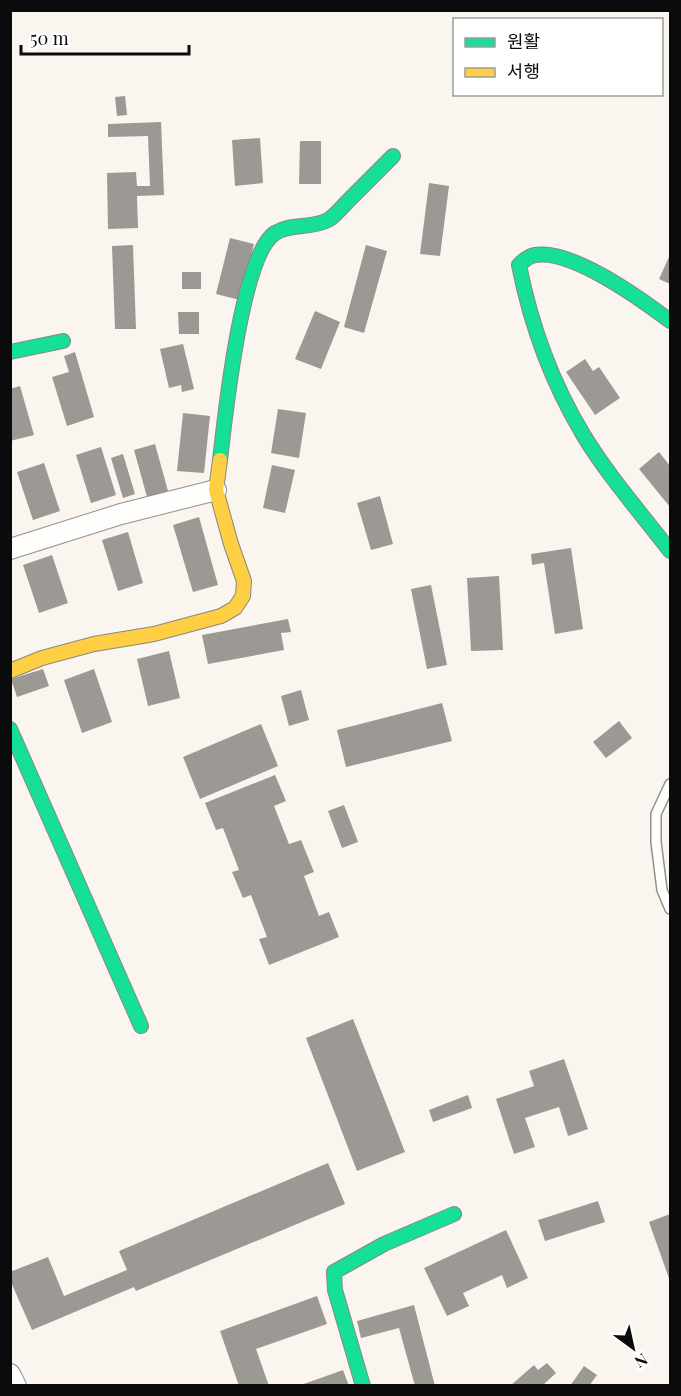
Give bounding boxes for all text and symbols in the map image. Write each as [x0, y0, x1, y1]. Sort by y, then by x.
scale bar [21, 18, 189, 56]
legend [453, 18, 663, 96]
text: 50 m [30, 26, 69, 50]
text: 원활 [507, 29, 540, 53]
text: 서행 [507, 59, 540, 83]
north arrow [603, 1318, 663, 1378]
text: N [631, 1349, 652, 1373]

